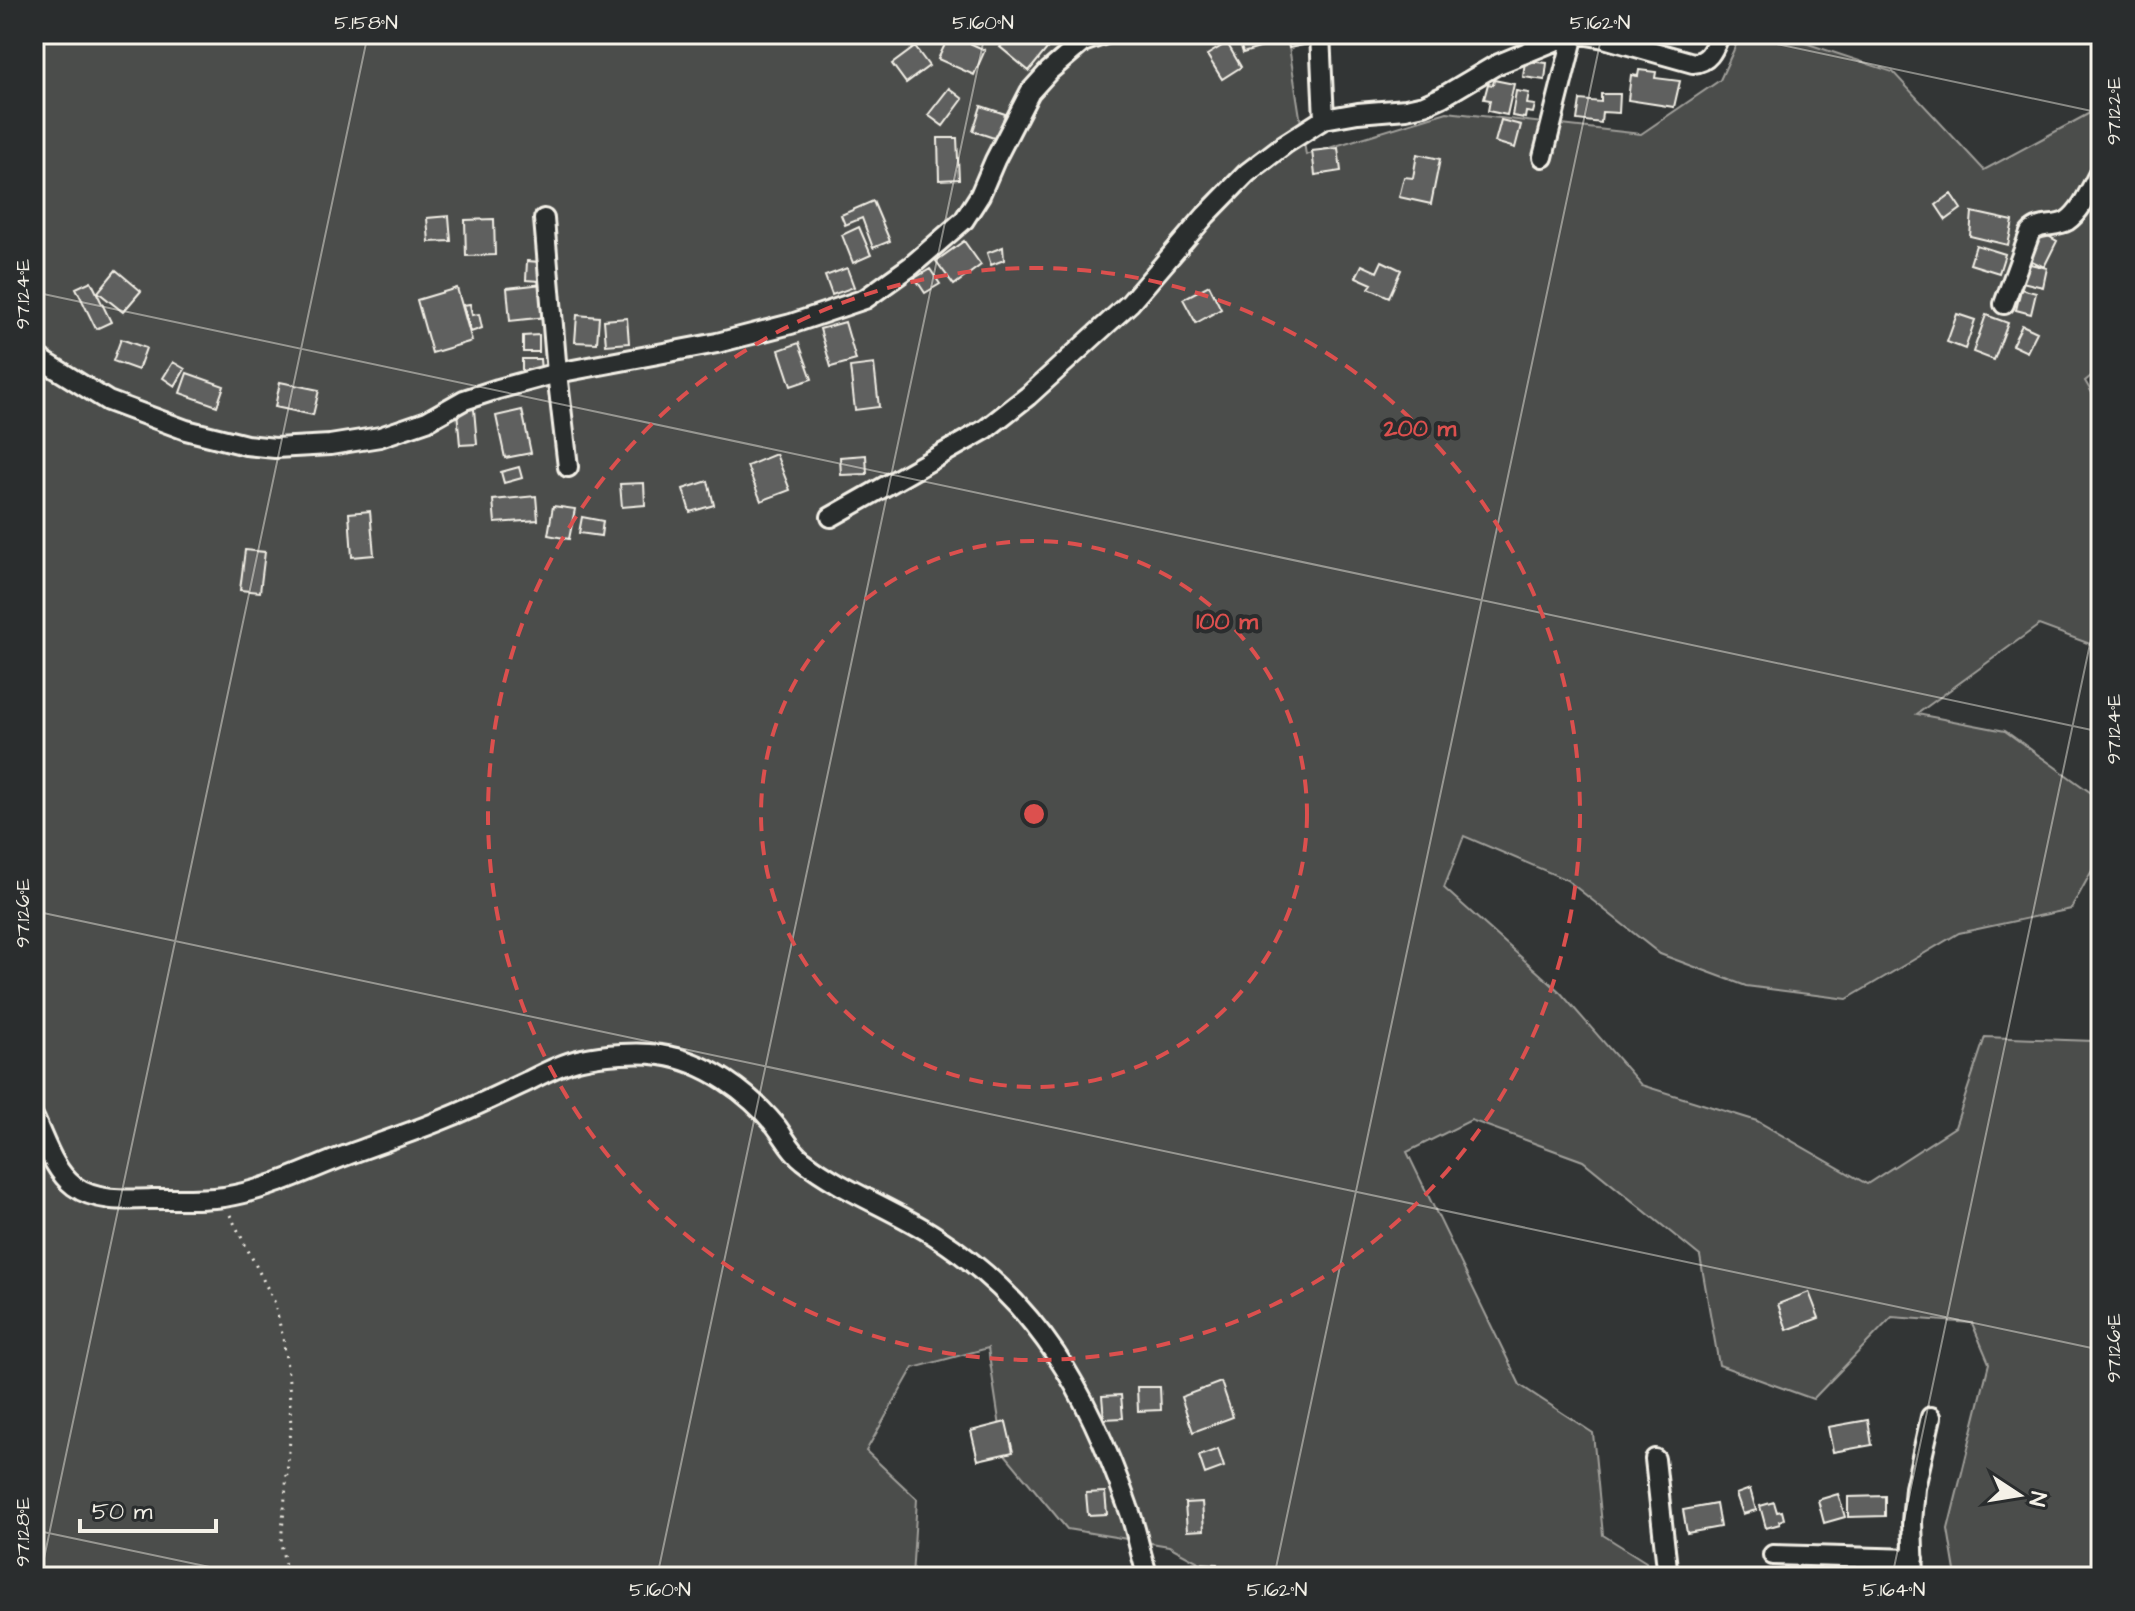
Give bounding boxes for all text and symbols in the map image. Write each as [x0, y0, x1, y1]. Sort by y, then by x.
text: 5.158°N [334, 9, 398, 37]
text: 5.160°N [952, 9, 1014, 37]
text: 5.162°N [1570, 9, 1630, 37]
text: 97.122°E [2100, 77, 2128, 145]
text: 97.124°E [9, 259, 37, 329]
text: 200 m [1383, 412, 1456, 446]
text: 100 m [1196, 605, 1258, 639]
text: 97.124°E [2100, 694, 2128, 764]
centre of rings [1020, 800, 1048, 828]
text: 97.126°E [9, 878, 37, 948]
text: 97.126°E [2100, 1313, 2128, 1383]
north arrow [1979, 1455, 2059, 1535]
scale bar [80, 1483, 216, 1533]
text: N [2020, 1489, 2054, 1509]
text: 50 m [92, 1495, 153, 1529]
text: 97.128°E [9, 1497, 37, 1567]
text: 5.160°N [629, 1576, 691, 1604]
text: 5.162°N [1247, 1576, 1307, 1604]
text: 5.164°N [1863, 1576, 1925, 1604]

